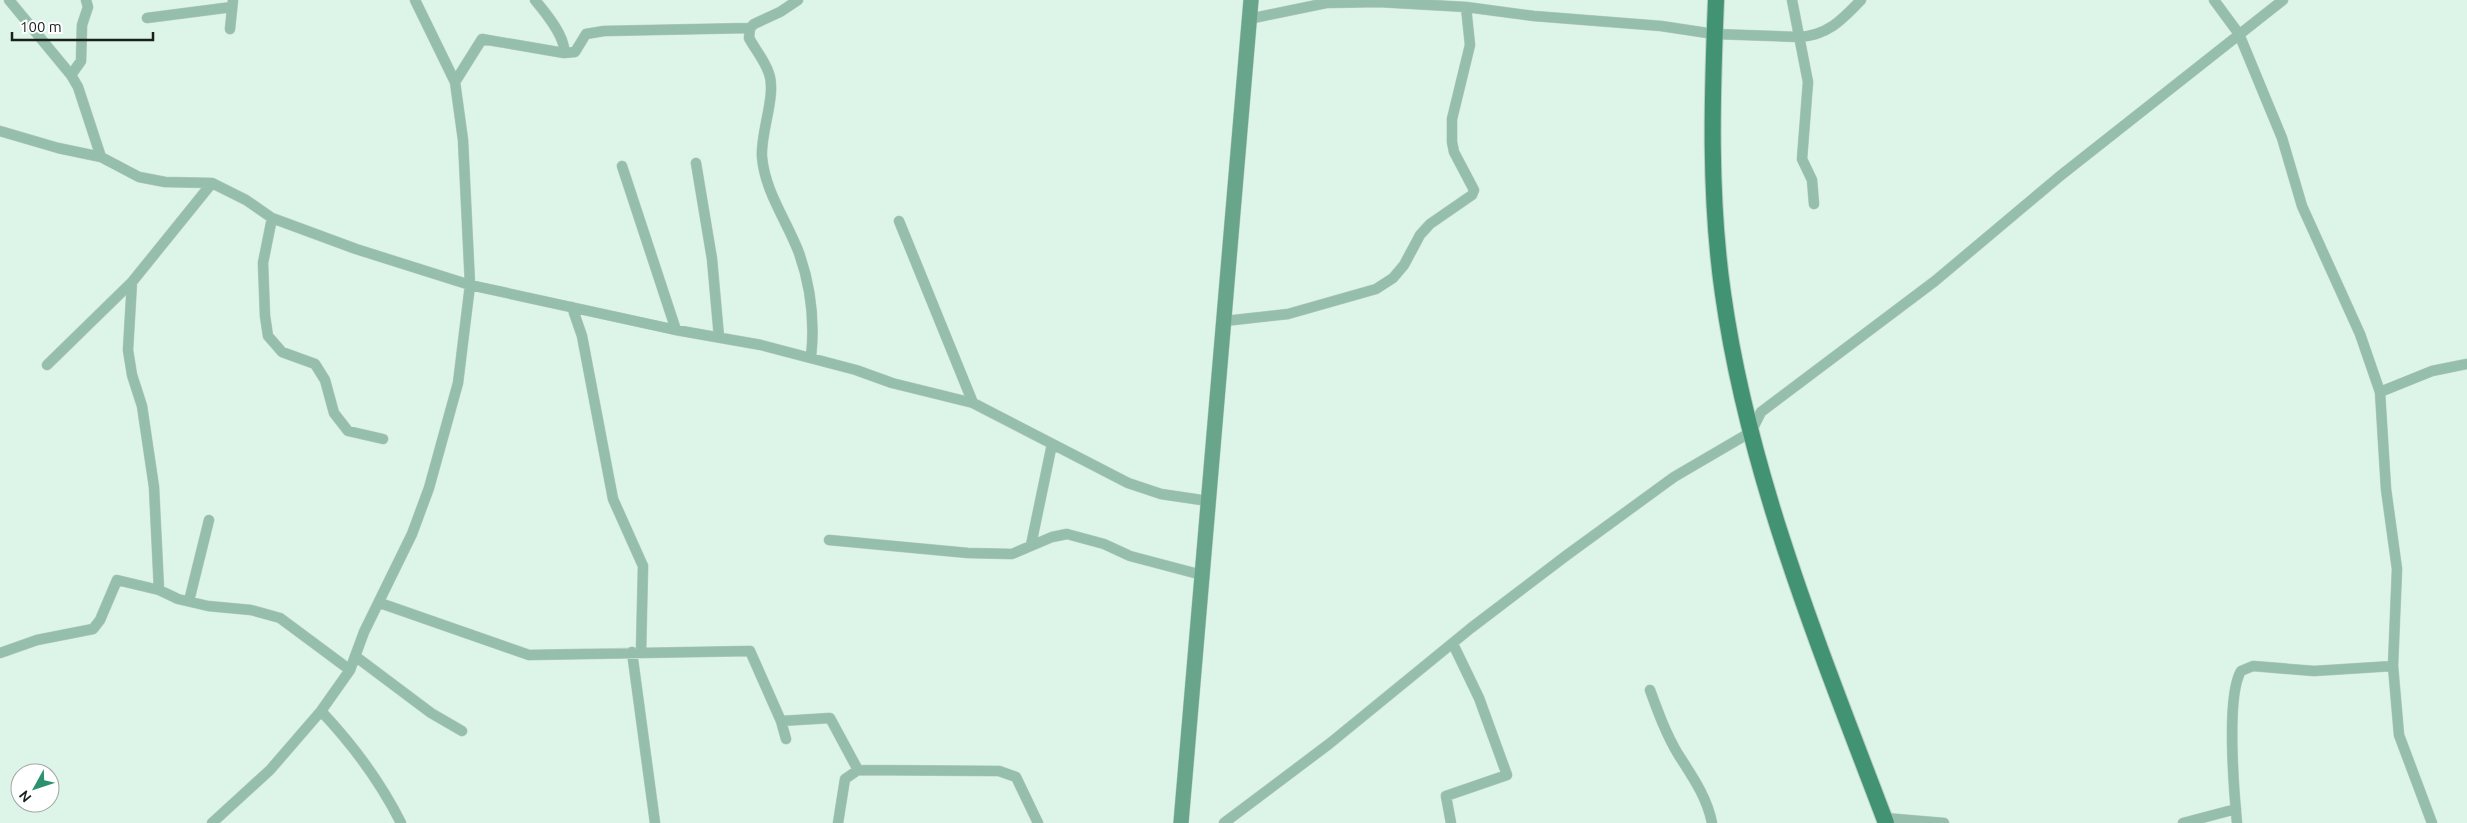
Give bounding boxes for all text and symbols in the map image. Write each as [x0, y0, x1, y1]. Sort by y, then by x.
scale bar [12, 10, 154, 42]
text: 100 m [20, 18, 62, 35]
north arrow [10, 763, 60, 813]
text: N [16, 787, 35, 806]

